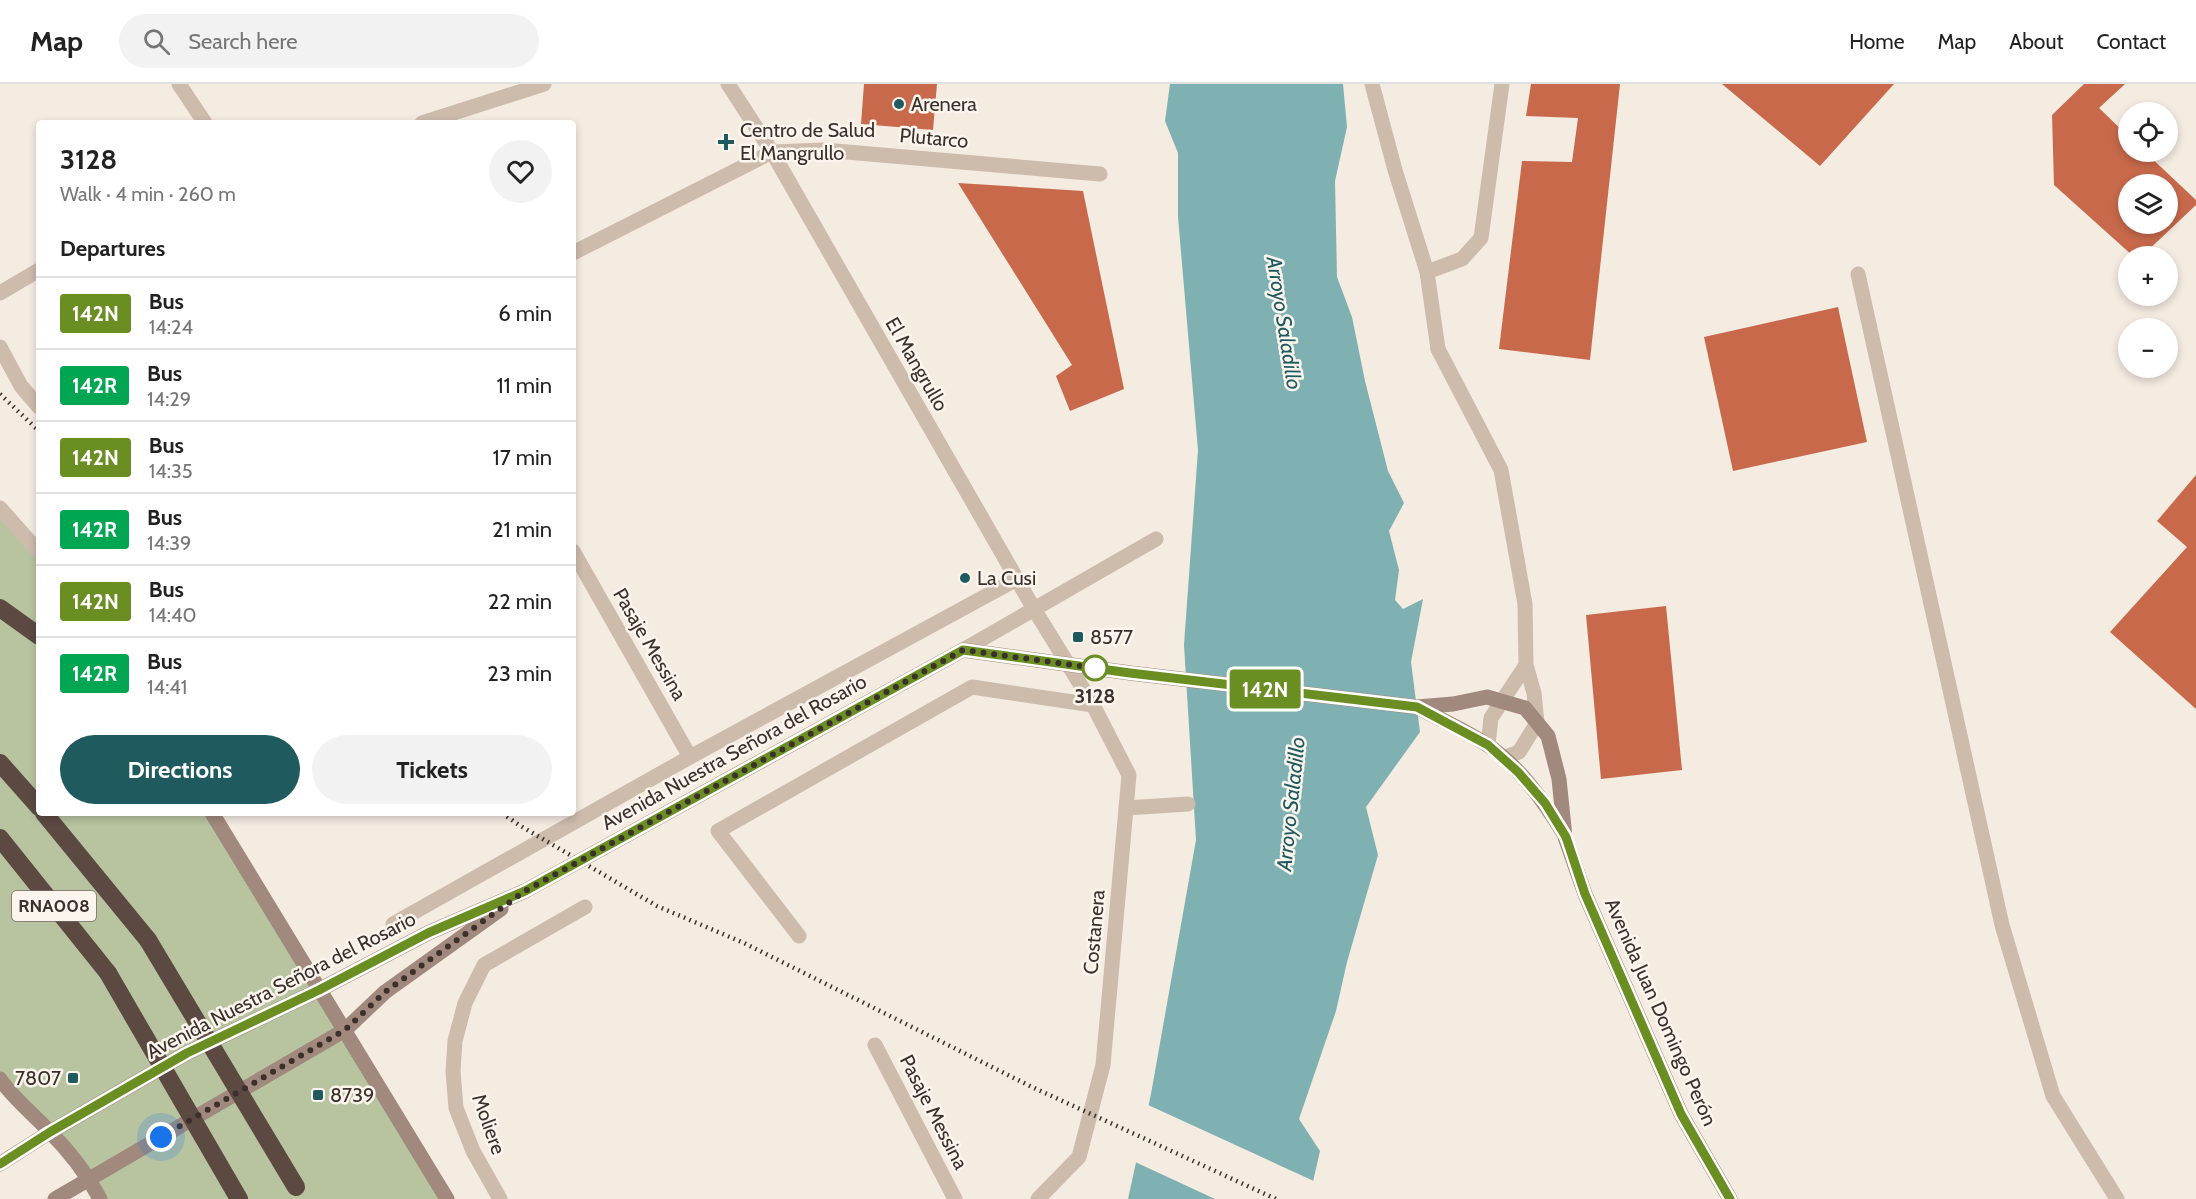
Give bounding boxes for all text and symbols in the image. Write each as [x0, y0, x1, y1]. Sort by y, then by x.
search box [119, 14, 539, 68]
text: Map [30, 24, 83, 58]
icon: search [140, 25, 173, 58]
text: Search here [188, 28, 297, 55]
text: Home [1849, 29, 1905, 54]
text: Map [1938, 29, 1976, 54]
text: About [2009, 29, 2063, 54]
text: Contact [2096, 29, 2166, 54]
place label: Arenera [911, 92, 977, 116]
marker: Arenera [892, 97, 906, 111]
map controls [2118, 102, 2178, 378]
button: locate [2118, 102, 2178, 162]
place label: Centro de Salud El Mangrullo [740, 118, 875, 165]
street label: Plutarco [899, 123, 969, 153]
marker: Centro de Salud El Mangrullo [717, 133, 735, 151]
button: heart [489, 140, 552, 203]
text: 3128 [60, 142, 117, 176]
button: layers [2118, 174, 2178, 234]
text: Walk · 4 min · 260 m [60, 182, 236, 206]
text: Departures [60, 235, 165, 262]
button: + [2118, 246, 2178, 306]
water label: Arroyo Saladillo [1261, 254, 1307, 391]
text: Bus [149, 288, 184, 315]
text: 6 min [498, 300, 552, 327]
text: 142N [72, 301, 119, 326]
street label: El Mangrullo [881, 313, 953, 415]
text: 14:24 [149, 315, 193, 339]
button: − [2118, 318, 2178, 378]
text: Bus [147, 360, 182, 387]
text: 11 min [496, 372, 552, 399]
text: 142R [72, 373, 117, 398]
text: 14:29 [147, 387, 191, 411]
text: Bus [149, 432, 184, 459]
text: 17 min [493, 444, 552, 471]
text: 142N [72, 445, 119, 470]
text: 14:35 [149, 459, 193, 483]
text: Bus [147, 504, 182, 531]
text: 21 min [492, 516, 552, 543]
text: 142R [72, 517, 117, 542]
text: 14:39 [147, 531, 191, 555]
place label: La Cusi [977, 566, 1036, 590]
marker: La Cusi [958, 571, 972, 585]
text: Bus [149, 576, 184, 603]
street label: Pasaje Messina [608, 584, 692, 705]
text: 22 min [488, 588, 552, 615]
text: 142N [72, 589, 119, 614]
text: 14:40 [149, 603, 197, 627]
place label: 8577 [1090, 625, 1133, 649]
marker: 8577 [1071, 630, 1085, 644]
text: Bus [147, 648, 182, 675]
marker: 3128 [1082, 655, 1108, 681]
text: 23 min [487, 660, 552, 687]
text: 142R [72, 661, 117, 686]
street label: Avenida Nuestra Señora del Rosario [597, 669, 871, 835]
line badge: 142N [1223, 670, 1307, 708]
text: 14:41 [147, 675, 187, 699]
text: 142N [1242, 677, 1288, 702]
place label: 3128 [1075, 684, 1115, 708]
button: Directions [60, 735, 300, 804]
button: Tickets [312, 735, 552, 804]
water label: Arroyo Saladillo [1271, 736, 1310, 873]
street label: Costanera [1078, 888, 1110, 975]
road number: RNA008 [12, 891, 96, 921]
street label: Avenida Juan Domingo Perón [1600, 895, 1722, 1129]
street label: Avenida Nuestra Señora del Rosario [142, 906, 420, 1064]
street label: Pasaje Messina [895, 1051, 973, 1174]
place label: 7807 [15, 1066, 61, 1090]
marker: 7807 [66, 1071, 80, 1085]
place label: 8739 [330, 1083, 374, 1107]
marker: 8739 [311, 1088, 325, 1102]
street label: Moliere [467, 1091, 511, 1157]
your location [146, 1122, 176, 1152]

